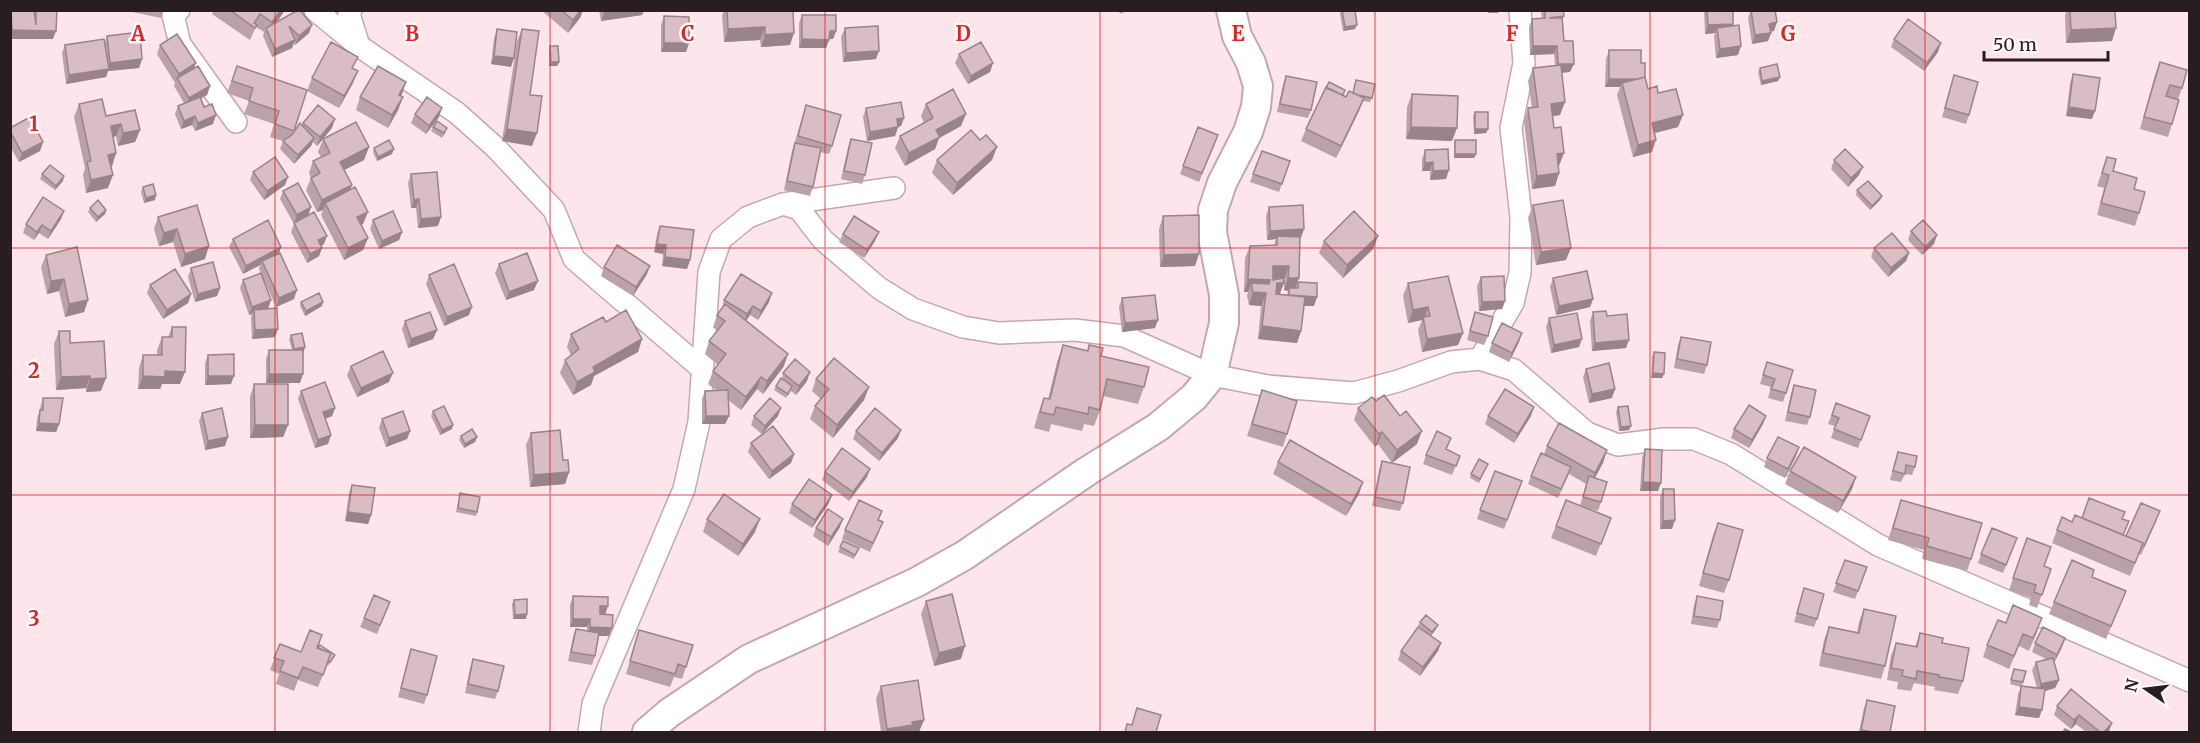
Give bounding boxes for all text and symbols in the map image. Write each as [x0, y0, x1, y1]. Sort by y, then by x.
text: A [130, 21, 146, 46]
text: B [405, 21, 419, 46]
text: C [681, 21, 695, 46]
text: D [955, 21, 971, 46]
text: E [1231, 21, 1245, 46]
text: F [1506, 21, 1519, 46]
text: G [1781, 21, 1796, 46]
scale bar [1984, 24, 2108, 62]
text: 50 m [1993, 33, 2037, 56]
text: 1 [29, 111, 39, 136]
text: 2 [28, 358, 40, 383]
text: 3 [28, 606, 40, 631]
north arrow [2116, 659, 2176, 719]
text: N [2120, 676, 2143, 694]

